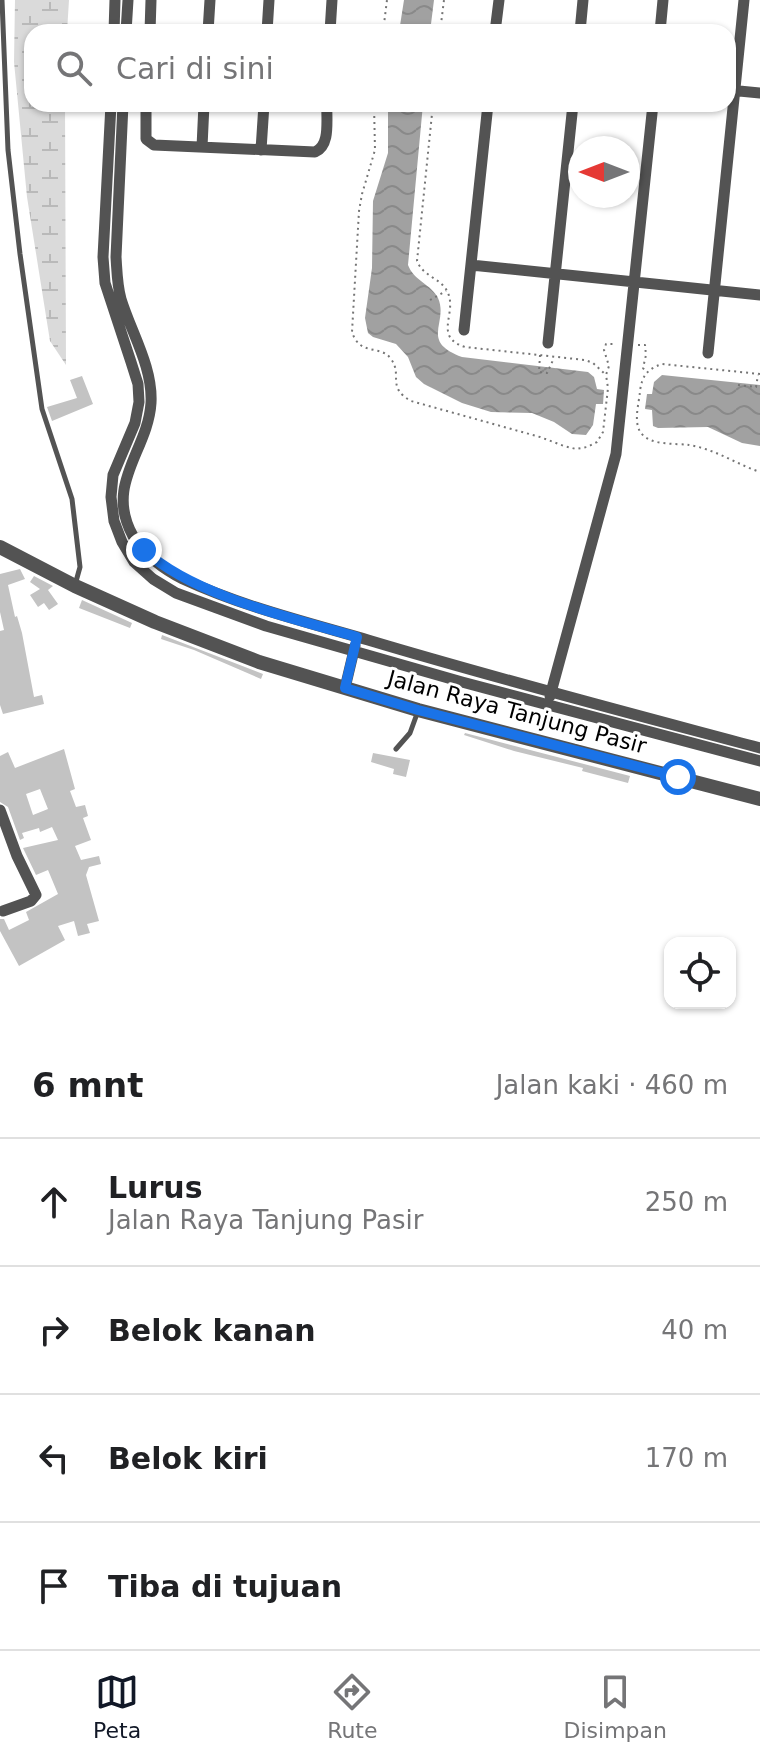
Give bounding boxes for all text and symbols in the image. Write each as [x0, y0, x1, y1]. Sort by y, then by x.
search box [24, 24, 736, 112]
icon: search [52, 46, 96, 90]
text: Cari di sini [116, 51, 274, 86]
north arrow [568, 136, 640, 208]
route end [126, 532, 162, 568]
street label: Jalan Raya Tanjung Pasir [383, 665, 650, 759]
route start [660, 759, 696, 795]
map controls [664, 937, 736, 1009]
button: locate [664, 937, 736, 1009]
text: 6 mnt [32, 1065, 143, 1105]
text: Jalan kaki · 460 m [496, 1070, 728, 1100]
text: Lurus [108, 1170, 202, 1205]
icon: ahead [32, 1180, 76, 1224]
text: 250 m [645, 1187, 728, 1217]
text: Jalan Raya Tanjung Pasir [108, 1205, 423, 1235]
icon: right [32, 1308, 76, 1352]
text: Belok kanan [108, 1313, 316, 1348]
text: 40 m [661, 1315, 728, 1345]
icon: left [32, 1436, 76, 1480]
text: Belok kiri [108, 1441, 268, 1476]
text: 170 m [645, 1443, 728, 1473]
icon: arrive [32, 1564, 76, 1608]
text: Tiba di tujuan [108, 1569, 342, 1604]
tab: Peta [93, 1670, 141, 1743]
tab: Rute [327, 1670, 378, 1743]
tab: Disimpan [564, 1670, 667, 1743]

